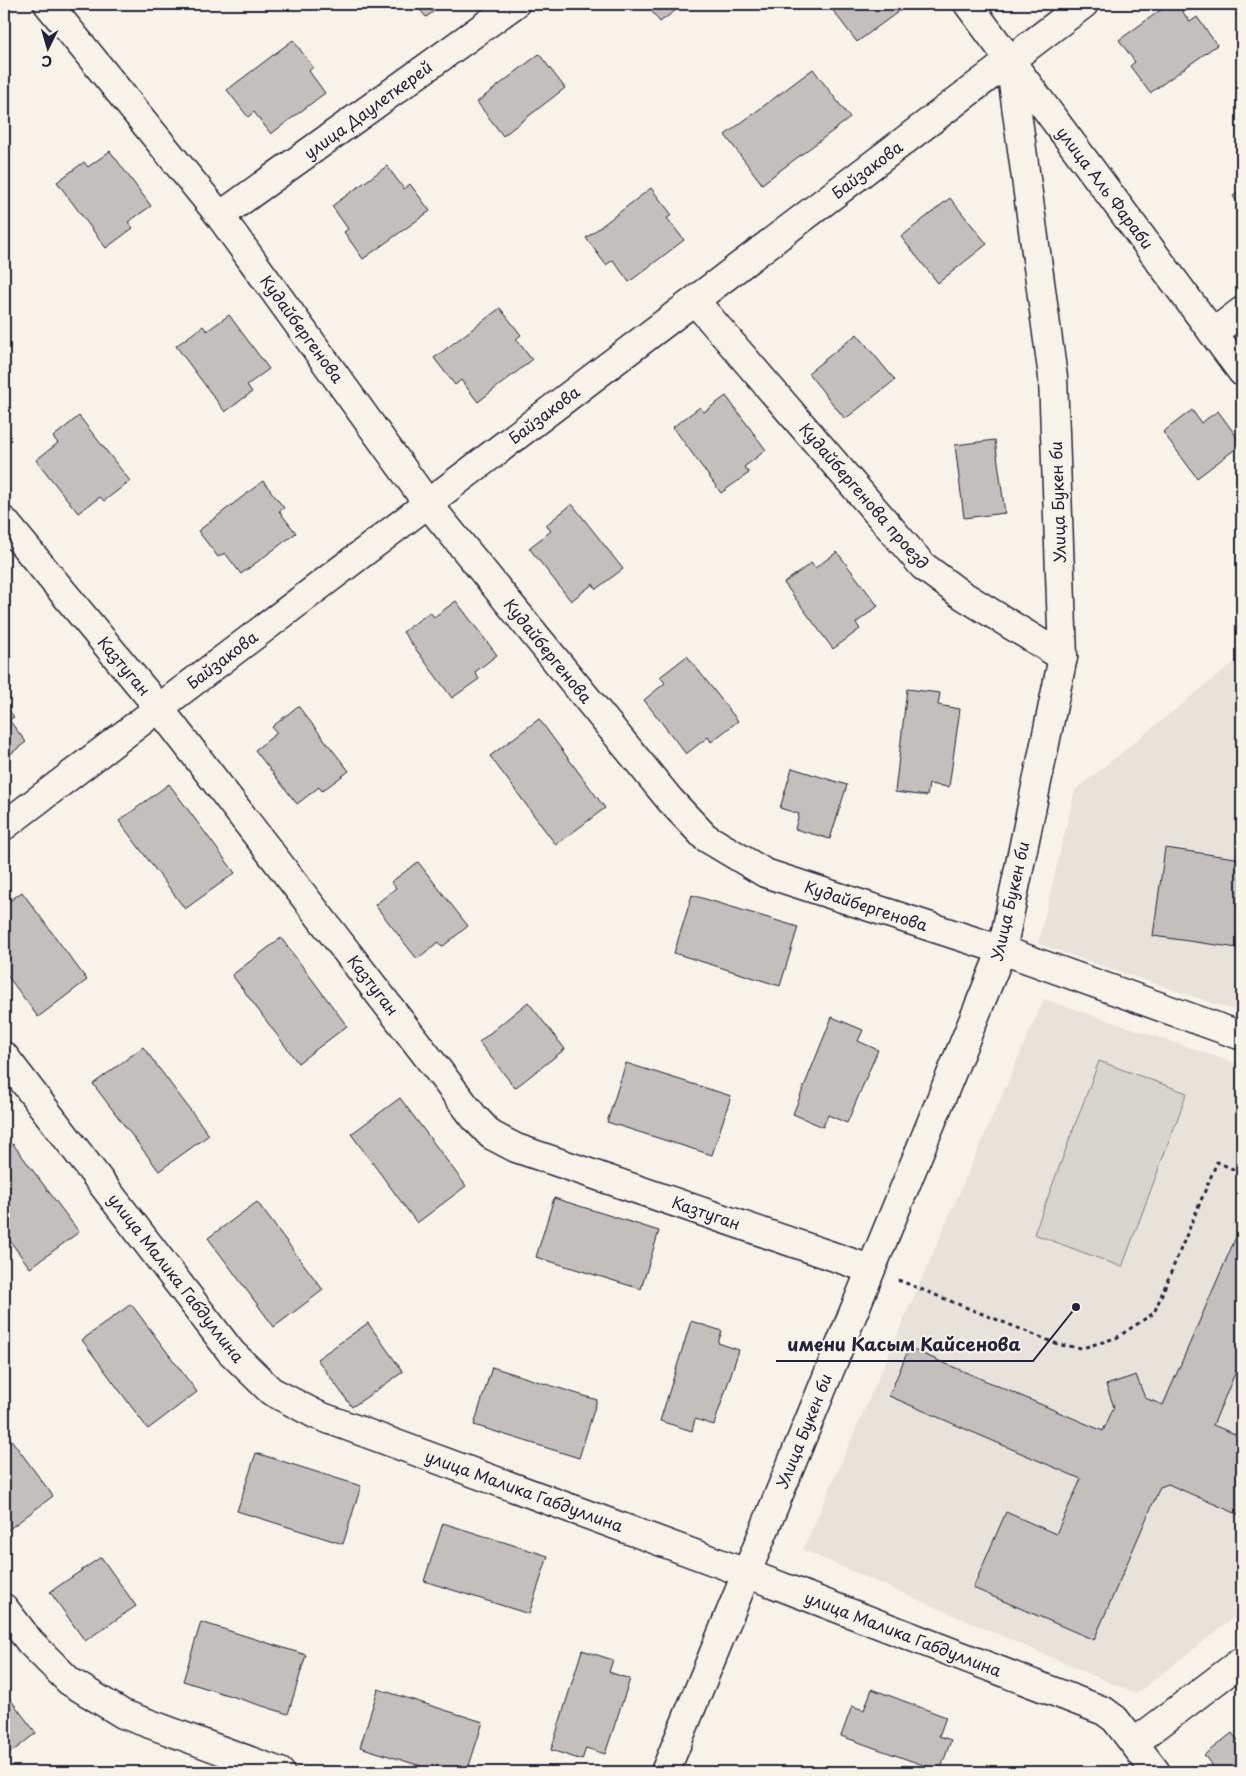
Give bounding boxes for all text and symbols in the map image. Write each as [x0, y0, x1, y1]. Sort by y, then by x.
north arrow [22, 22, 72, 72]
text: С [41, 51, 53, 72]
street label: улица Даулеткерей [298, 54, 437, 164]
street label: улица Аль Фараби [1052, 121, 1160, 254]
street label: Байзакова [826, 134, 907, 204]
street label: Кудайбергенова [255, 269, 350, 388]
street label: Байзакова [503, 379, 584, 449]
street label: Кудайбергенова проезд [794, 417, 935, 574]
street label: Улица Букен би [1043, 441, 1071, 563]
street label: Кудайбергенова [499, 593, 599, 708]
street label: Байзакова [181, 624, 262, 694]
street label: Казтуган [93, 630, 157, 700]
street label: Улица Букен би [984, 839, 1034, 963]
street label: Кудайбергенова [801, 874, 931, 936]
street label: Казтуган [342, 949, 405, 1020]
street label: улица Малика Габдуллина [103, 1188, 251, 1367]
street label: Казтуган [669, 1189, 744, 1235]
callout: имени Касым Кайсенова [776, 1328, 1033, 1361]
text: имени Касым Кайсенова [787, 1330, 1021, 1357]
street label: Улица Букен би [769, 1370, 837, 1492]
street label: улица Малика Габдуллина [422, 1443, 627, 1537]
street label: улица Малика Габдуллина [801, 1584, 1005, 1682]

